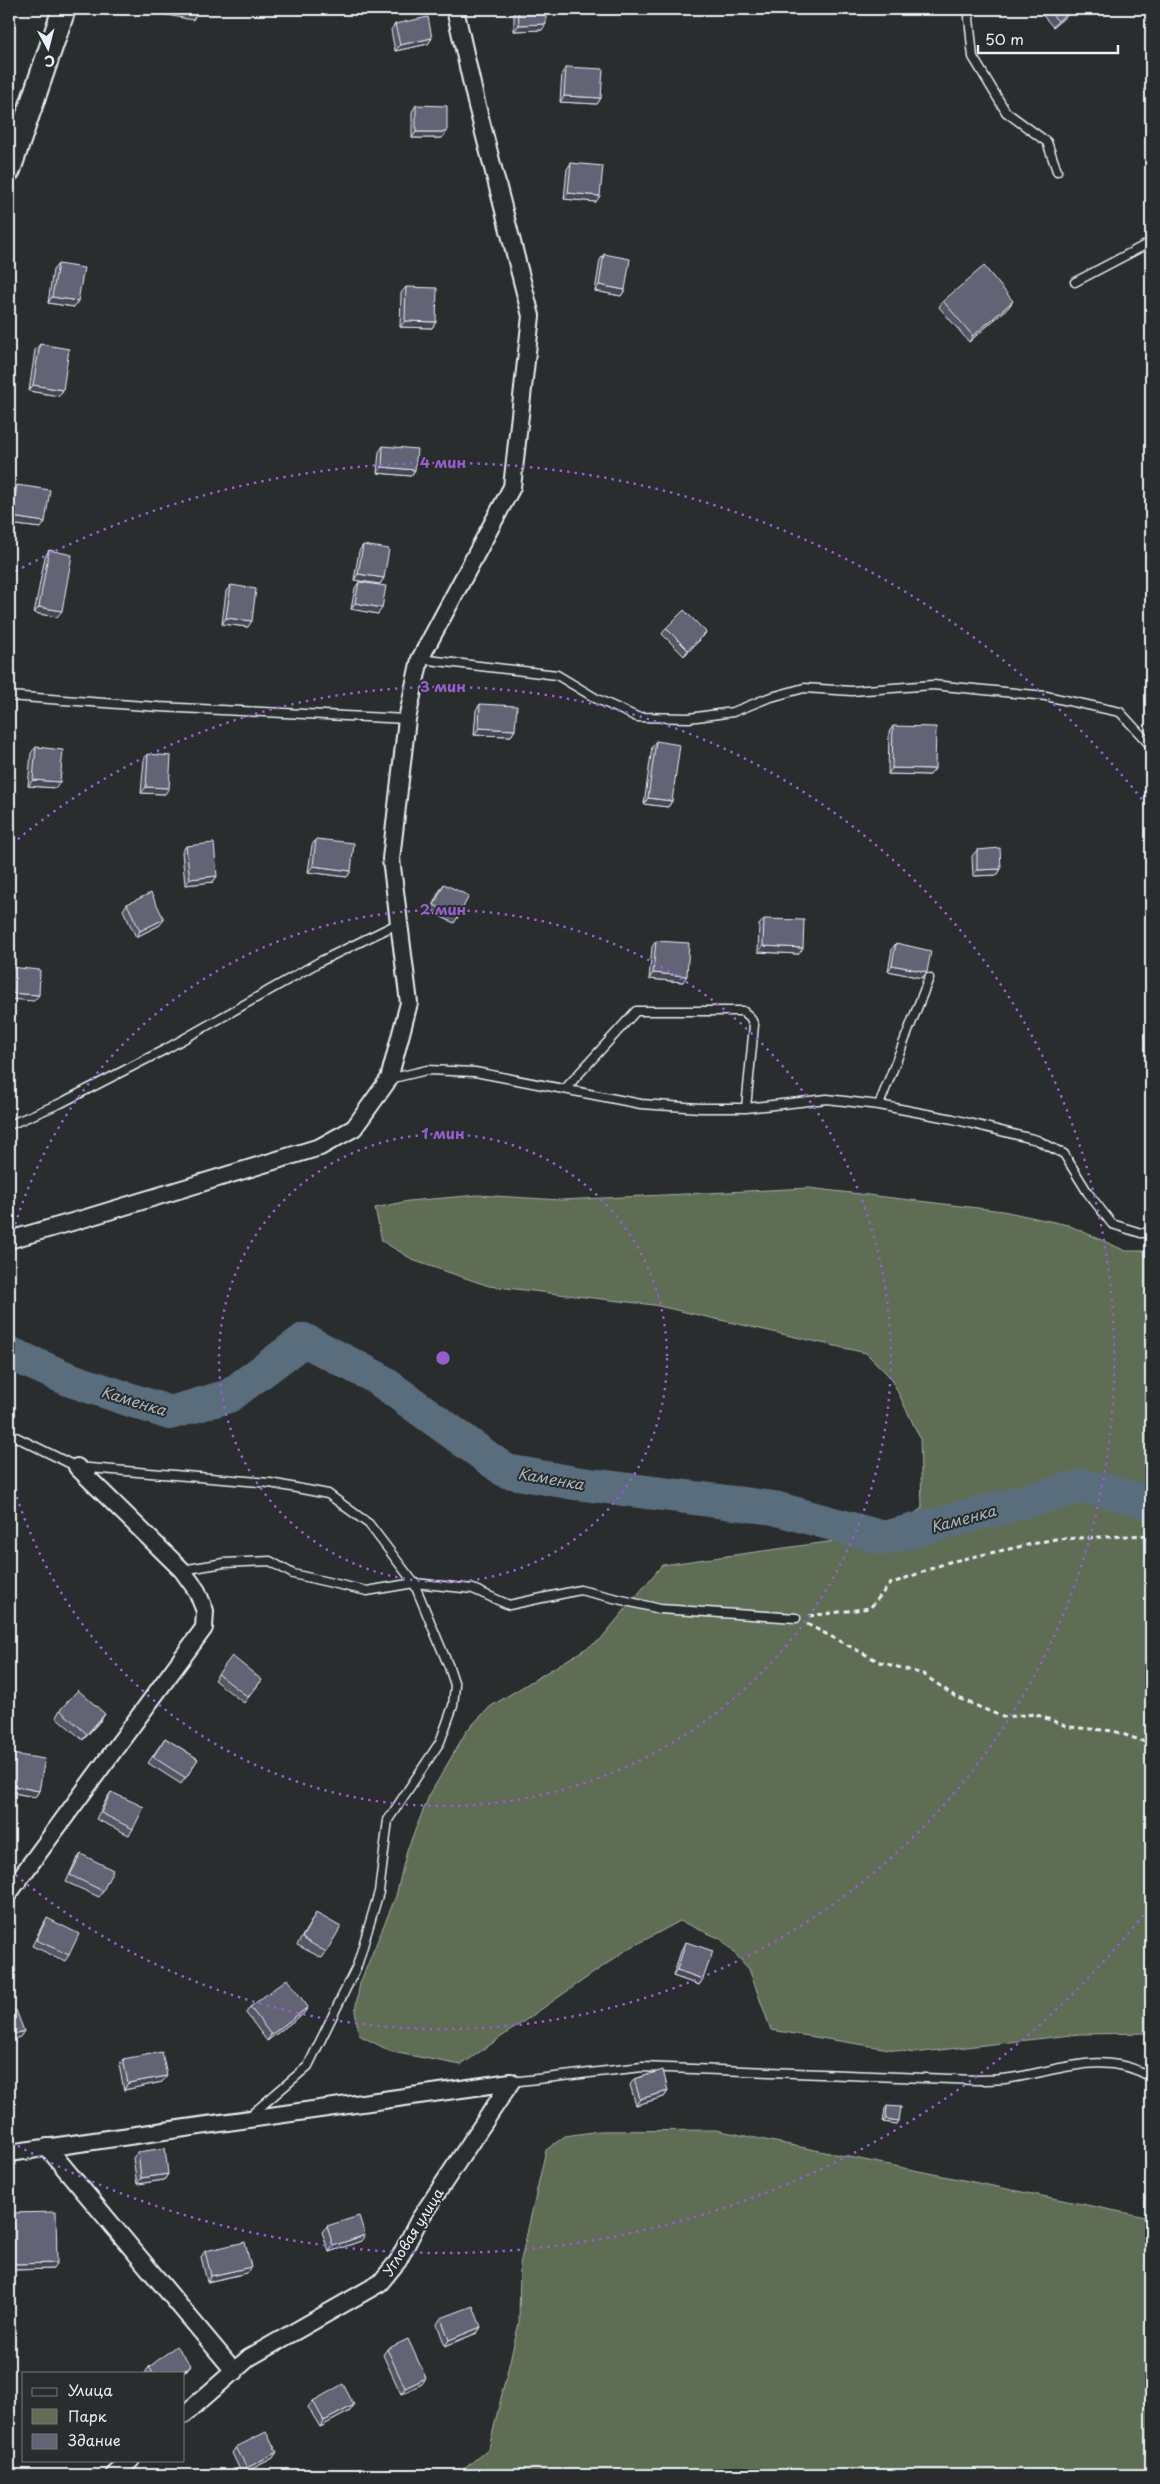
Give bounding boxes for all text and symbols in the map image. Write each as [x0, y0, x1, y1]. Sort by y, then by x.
north arrow [22, 22, 72, 72]
scale bar [978, 22, 1118, 54]
text: 50 m [985, 27, 1024, 50]
text: С [43, 50, 56, 72]
text: 4 мин [420, 450, 466, 473]
text: 3 мин [420, 674, 466, 697]
text: 2 мин [420, 897, 467, 920]
text: 1 мин [421, 1121, 465, 1144]
centre of rings [434, 1349, 452, 1367]
water label: Каменка [99, 1379, 170, 1421]
water label: Каменка [516, 1461, 586, 1495]
water label: Каменка [928, 1498, 999, 1538]
street label: Угловая улица [377, 2184, 449, 2280]
legend [22, 2372, 185, 2462]
text: Улица [68, 2378, 113, 2401]
text: Парк [68, 2404, 107, 2427]
text: Здание [68, 2428, 121, 2451]

